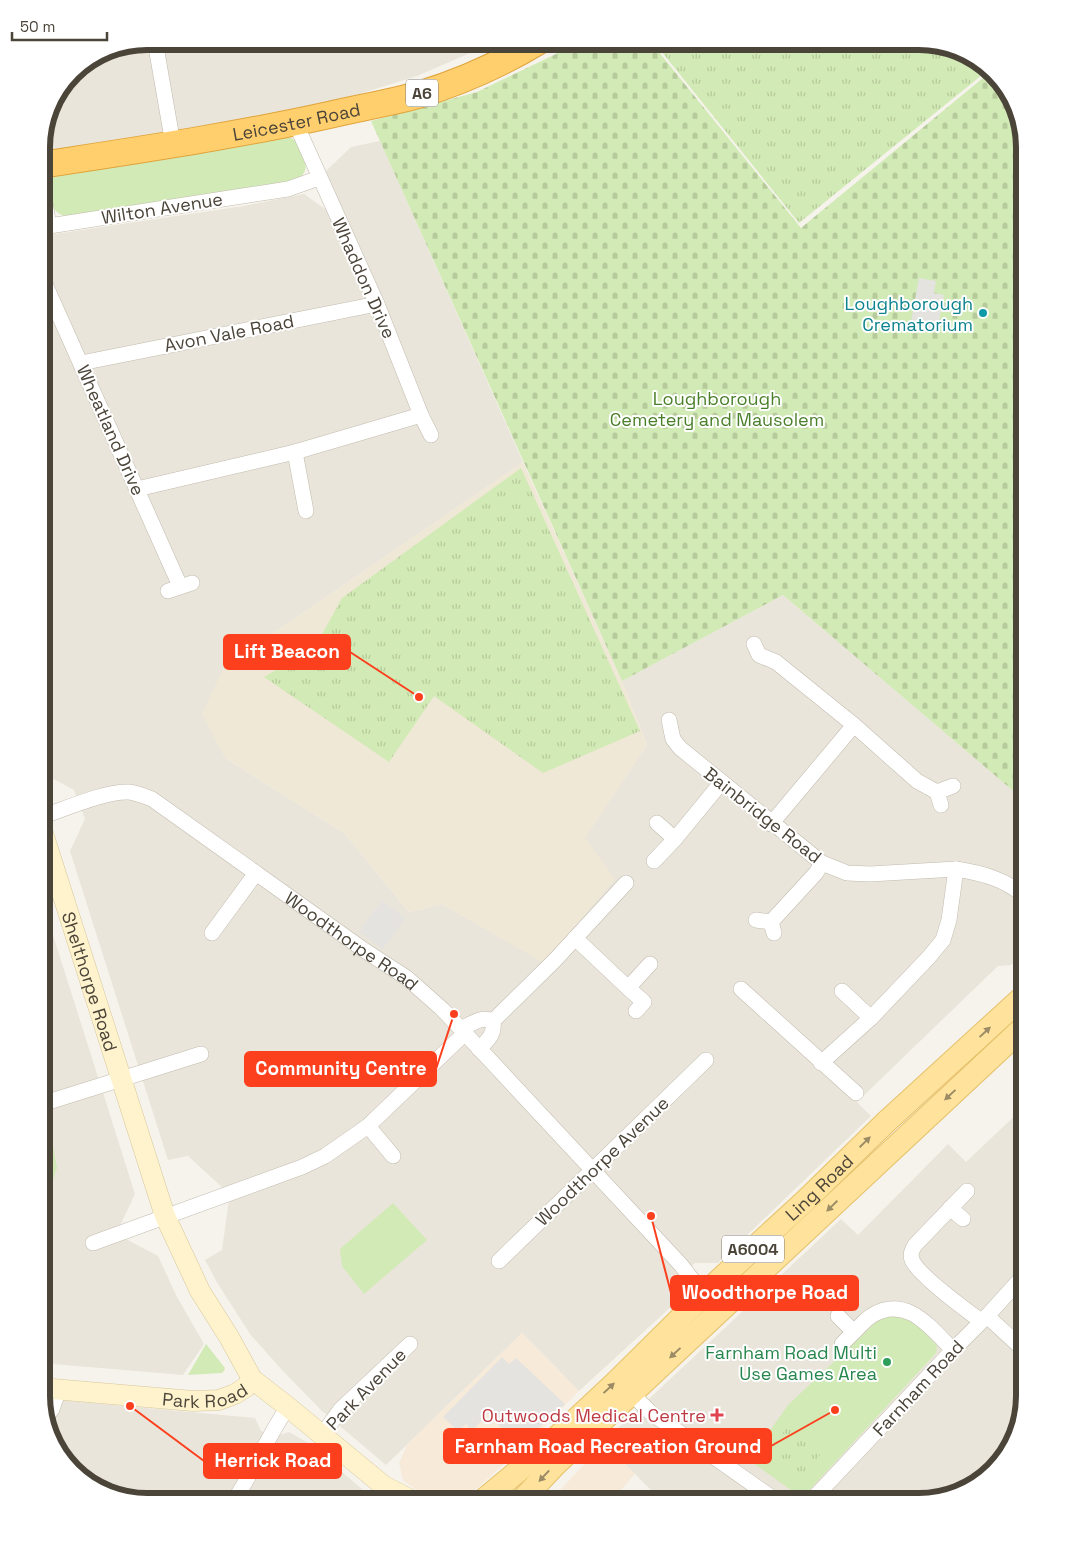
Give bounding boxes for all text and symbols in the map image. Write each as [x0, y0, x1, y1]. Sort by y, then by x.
scale bar [12, 10, 108, 42]
text: 50 m [20, 17, 55, 36]
road number: A6 [406, 80, 438, 106]
street label: Leicester Road [231, 97, 362, 145]
street label: Wilton Avenue [100, 187, 224, 229]
street label: Whaddon Drive [327, 214, 401, 342]
place label: Loughborough Crematorium [845, 292, 973, 336]
marker: Loughborough Crematorium [977, 307, 989, 319]
street label: Avon Vale Road [162, 309, 296, 357]
street label: Wheatland Drive [72, 361, 150, 499]
park label: Loughborough Cemetery and Mausolem [610, 387, 824, 431]
callout: Lift Beacon [224, 635, 350, 669]
text: Lift Beacon [234, 639, 340, 664]
street label: Bainbridge Road [700, 762, 826, 868]
street label: Woodthorpe Road [281, 886, 424, 995]
street label: Shelthorpe Road [57, 909, 123, 1054]
one-way arrow [978, 1026, 990, 1038]
callout: Community Centre [245, 1052, 436, 1086]
text: Community Centre [255, 1056, 427, 1081]
one-way arrow [945, 1089, 957, 1101]
street label: Woodthorpe Avenue [530, 1091, 674, 1231]
one-way arrow [859, 1136, 871, 1148]
street label: Ling Road [780, 1149, 858, 1225]
one-way arrow [826, 1200, 838, 1212]
road number: A6004 [722, 1236, 784, 1262]
callout: Woodthorpe Road [671, 1276, 858, 1310]
text: Woodthorpe Road [682, 1280, 848, 1305]
street label: Farnham Road [867, 1335, 969, 1441]
place label: Farnham Road Multi Use Games Area [705, 1341, 877, 1385]
street label: Park Avenue [321, 1343, 411, 1435]
one-way arrow [669, 1347, 681, 1359]
marker: Farnham Road Multi Use Games Area [881, 1356, 893, 1368]
street label: Park Road [161, 1378, 252, 1413]
one-way arrow [603, 1382, 615, 1394]
place label: Outwoods Medical Centre [482, 1404, 706, 1427]
marker: Outwoods Medical Centre [710, 1408, 724, 1422]
callout: Farnham Road Recreation Ground [444, 1429, 771, 1463]
text: Farnham Road Recreation Ground [455, 1434, 761, 1459]
callout: Herrick Road [204, 1444, 341, 1478]
text: Herrick Road [215, 1448, 331, 1473]
one-way arrow [538, 1470, 550, 1482]

